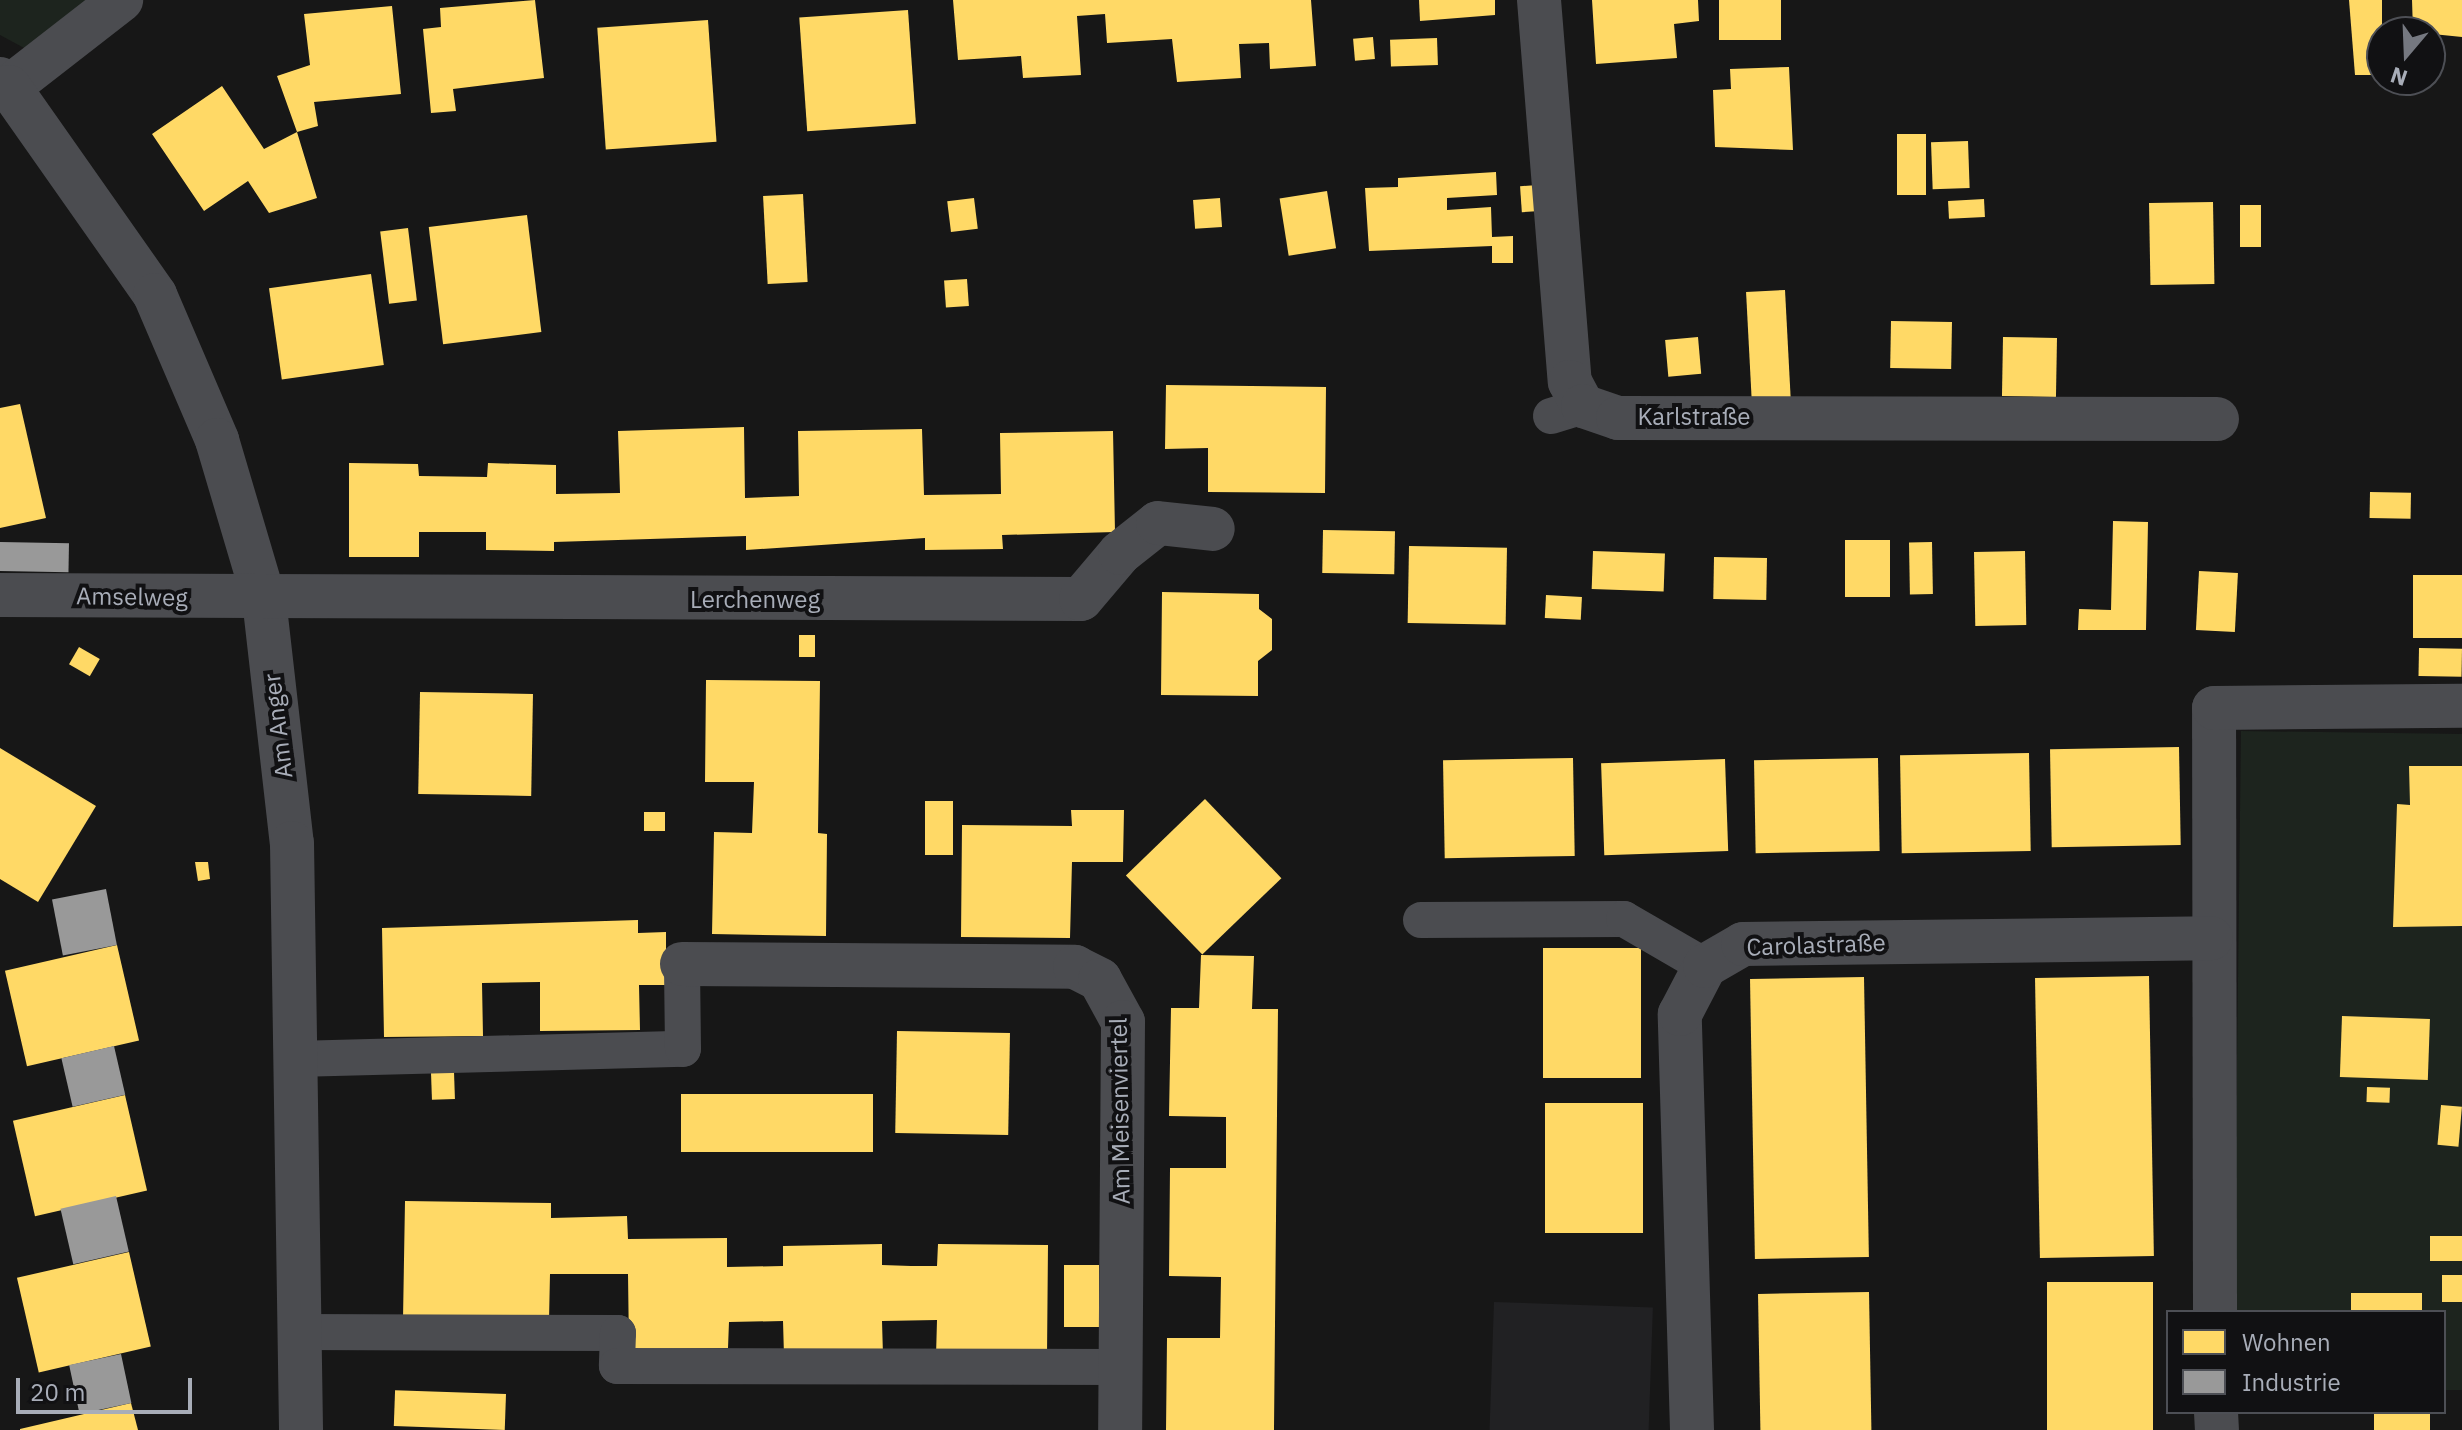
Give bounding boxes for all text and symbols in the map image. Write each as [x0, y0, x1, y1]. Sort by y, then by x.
north arrow [2366, 16, 2446, 96]
text: N [2386, 61, 2411, 94]
street label: Karlstraße [1637, 403, 1751, 431]
street label: Amselweg [76, 582, 188, 612]
street label: Lerchenweg [690, 586, 820, 614]
street label: Am Anger [257, 672, 299, 780]
street label: Carolastraße [1746, 928, 1886, 962]
street label: Am Meisenviertel [1104, 1017, 1136, 1205]
legend [2166, 1310, 2446, 1414]
text: Wohnen [2242, 1326, 2331, 1358]
scale bar [20, 1362, 196, 1412]
text: Industrie [2242, 1366, 2341, 1398]
text: 20 m [30, 1376, 85, 1408]

